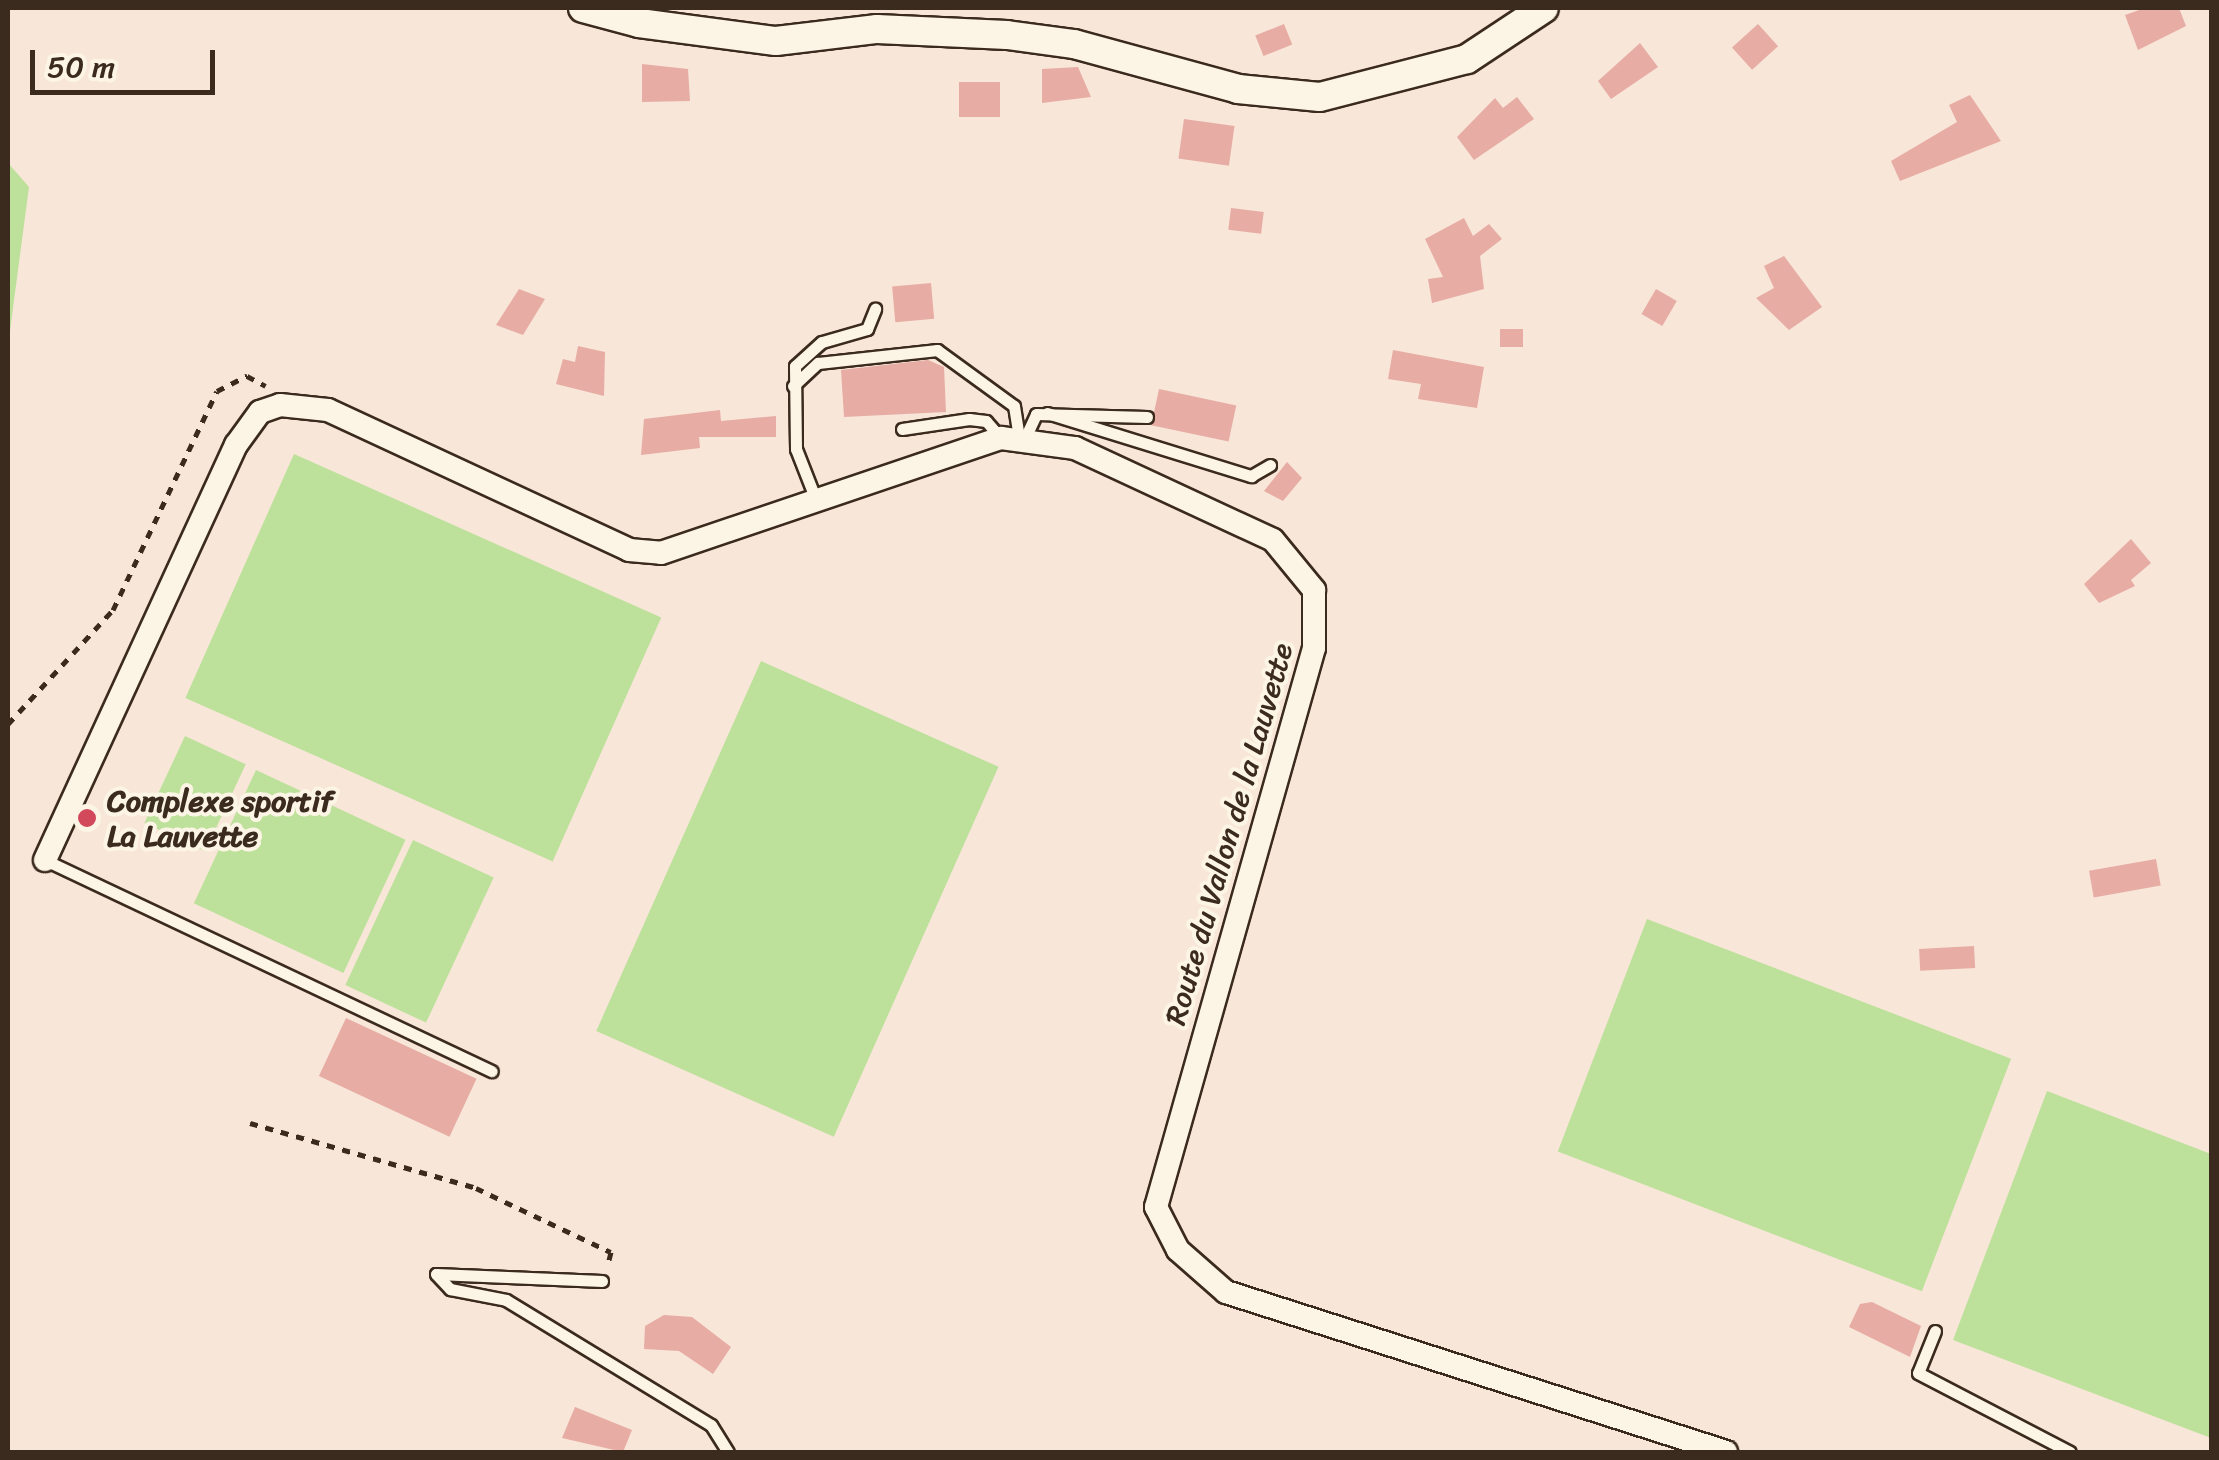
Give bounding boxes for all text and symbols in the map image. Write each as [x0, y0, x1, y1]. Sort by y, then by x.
scale bar [35, 30, 220, 92]
text: 50 m [47, 40, 115, 94]
street label: Route du Vallon de la Lauvette [1157, 639, 1301, 1029]
place label: Complexe sportif La Lauvette [107, 783, 333, 854]
marker: Complexe sportif La Lauvette [76, 807, 98, 829]

